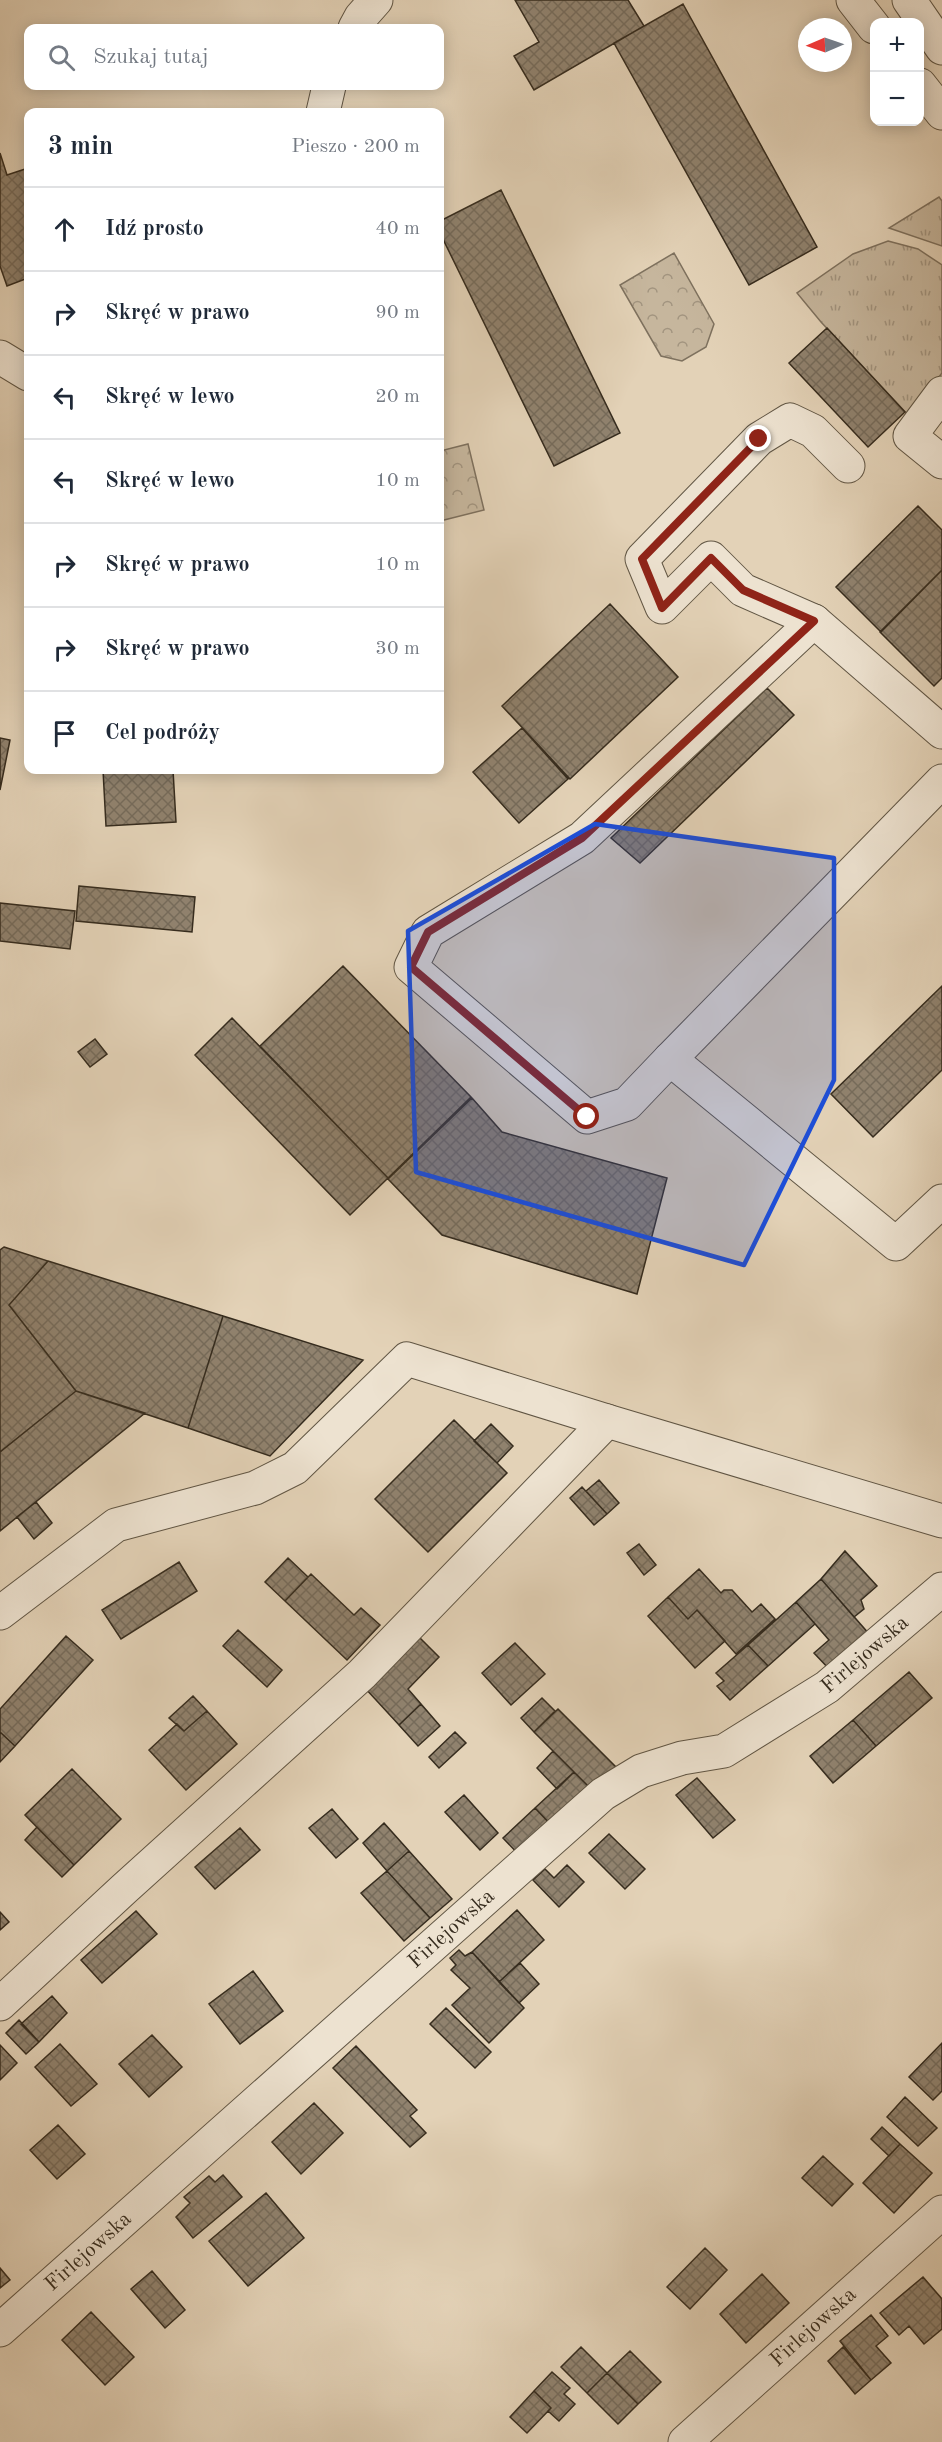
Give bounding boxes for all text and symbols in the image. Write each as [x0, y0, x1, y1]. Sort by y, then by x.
north arrow [798, 18, 852, 72]
map controls [870, 18, 924, 126]
button: + [870, 18, 924, 72]
search box [24, 24, 444, 90]
icon: search [45, 41, 78, 74]
text: Szukaj tutaj [93, 46, 209, 68]
button: − [870, 72, 924, 126]
text: 3 min [48, 134, 113, 160]
text: Pieszo · 200 m [291, 137, 420, 157]
icon: ahead [48, 213, 81, 246]
text: Idź prosto [105, 218, 204, 240]
text: 40 m [375, 219, 420, 239]
icon: right [48, 297, 81, 330]
text: Skręć w prawo [105, 302, 250, 324]
text: 90 m [375, 303, 420, 323]
icon: left [48, 381, 81, 414]
text: Skręć w lewo [105, 386, 235, 408]
text: 20 m [375, 387, 420, 407]
route end [745, 425, 771, 451]
icon: left [48, 465, 81, 498]
text: Skręć w lewo [105, 470, 235, 492]
text: 10 m [375, 471, 420, 491]
icon: right [48, 549, 81, 582]
text: Skręć w prawo [105, 554, 250, 576]
text: 10 m [375, 555, 420, 575]
icon: right [48, 633, 81, 666]
text: Skręć w prawo [105, 638, 250, 660]
text: 30 m [375, 639, 420, 659]
icon: arrive [48, 717, 81, 750]
text: Cel podróży [105, 722, 220, 744]
route start [573, 1103, 599, 1129]
street label: Firlejowska [817, 1612, 913, 1697]
street label: Firlejowska [404, 1885, 499, 1972]
street label: Firlejowska [41, 2208, 135, 2295]
street label: Firlejowska [766, 2284, 860, 2371]

